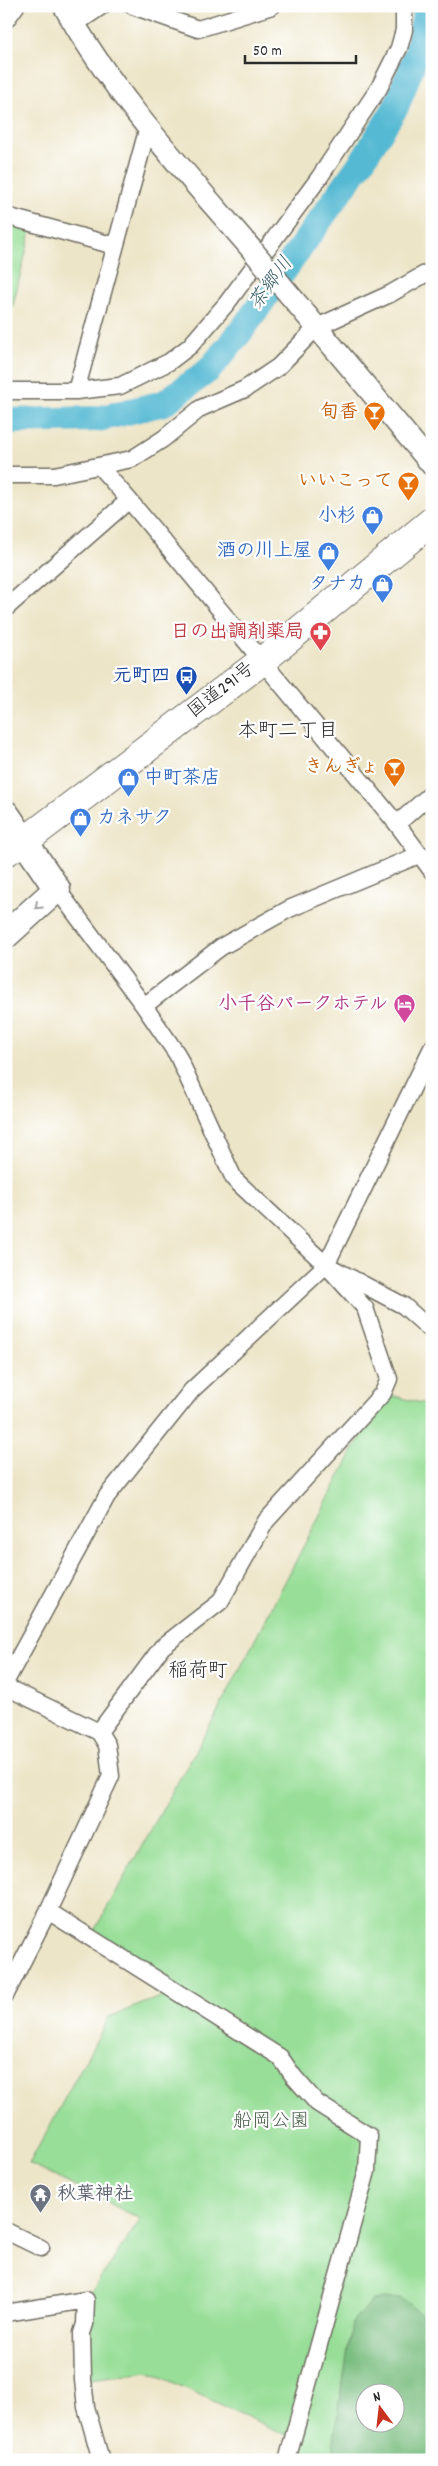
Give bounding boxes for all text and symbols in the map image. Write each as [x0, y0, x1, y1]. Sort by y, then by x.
scale bar [245, 32, 357, 64]
text: 50 m [253, 41, 282, 63]
water label: 茶郷川 [243, 252, 301, 316]
place label: 旬香 [320, 400, 358, 427]
bar icon: 旬香 [362, 401, 386, 432]
place label: いいこって [298, 469, 393, 496]
bar icon: いいこって [397, 470, 421, 501]
place label: 小杉 [318, 504, 356, 531]
shop icon: 小杉 [360, 505, 384, 536]
place label: 酒の川上屋 [217, 539, 312, 566]
shop icon: 酒の川上屋 [316, 540, 340, 571]
place label: タナカ [309, 572, 366, 599]
shop icon: タナカ [370, 573, 394, 604]
place label: 日の出調剤薬局 [171, 620, 304, 647]
pharmacy icon: 日の出調剤薬局 [308, 621, 332, 652]
street label: 国道291号 [183, 656, 261, 726]
place label: 元町四 [113, 664, 170, 691]
bus stop icon: 元町四 [174, 665, 198, 696]
district label: 本町二丁目 [238, 718, 338, 746]
place label: きんぎょ [305, 755, 379, 782]
bar icon: きんぎょ [383, 756, 407, 787]
place label: 中町茶店 [144, 766, 220, 793]
shop icon: 中町茶店 [116, 767, 140, 798]
place label: カネサク [97, 806, 172, 833]
shop icon: カネサク [69, 807, 93, 838]
one-way arrow [34, 900, 43, 909]
place label: 小千谷パークホテル [218, 992, 388, 1019]
hotel icon: 小千谷パークホテル [392, 993, 416, 1024]
district label: 稲荷町 [168, 1658, 228, 1686]
park label: 船岡公園 [233, 2109, 309, 2136]
place label: 秋葉神社 [57, 2182, 133, 2209]
temple icon: 秋葉神社 [29, 2183, 53, 2214]
north arrow [356, 2384, 406, 2434]
text: N [371, 2387, 383, 2408]

